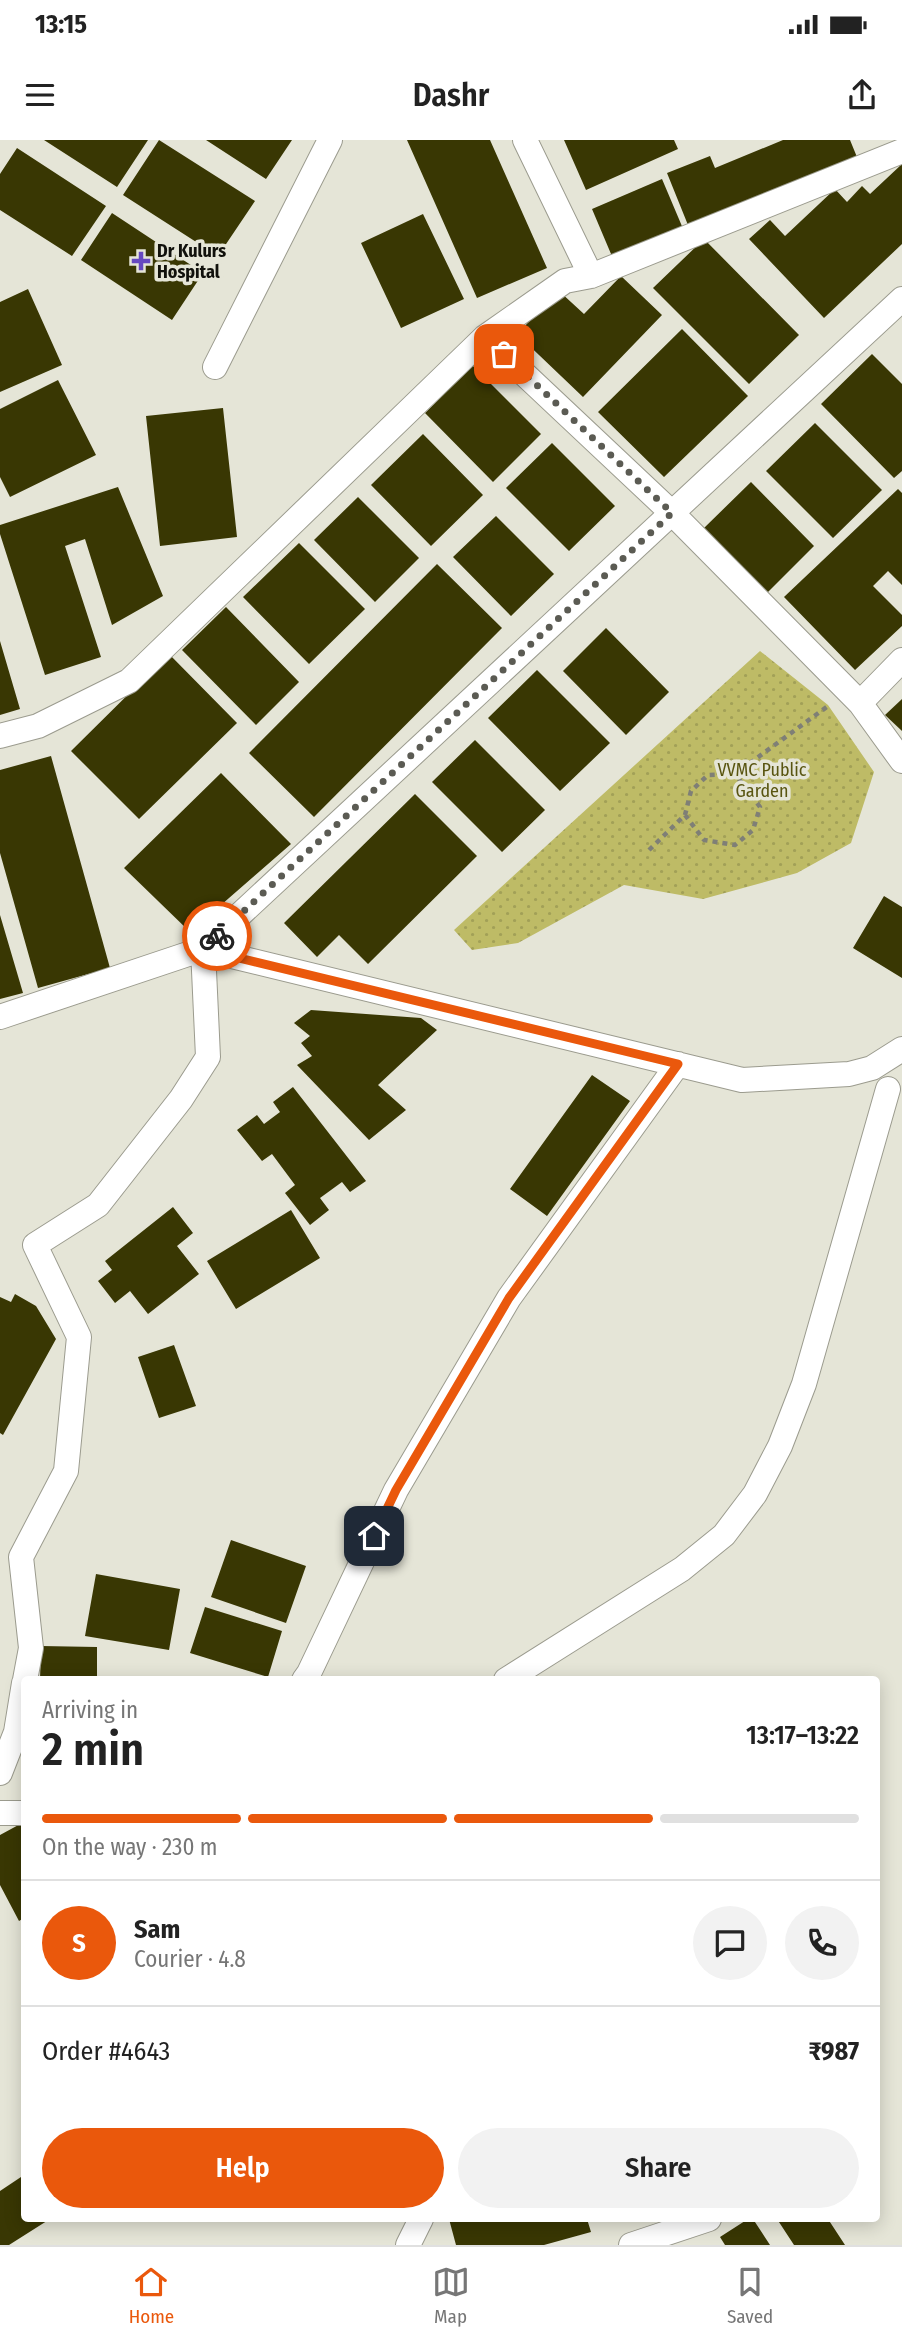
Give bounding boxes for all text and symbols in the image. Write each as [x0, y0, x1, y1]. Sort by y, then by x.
text: 13:15 [35, 9, 87, 40]
icon: menu [21, 76, 59, 114]
text: Dashr [413, 76, 489, 114]
icon: share [843, 76, 881, 114]
place label: Dr Kulurs Hospital [157, 240, 226, 283]
marker: Dr Kulurs Hospital [131, 251, 151, 271]
pin [474, 324, 534, 384]
icon: bag [485, 335, 523, 373]
park label: VVMC Public Garden [717, 759, 807, 802]
courier [182, 901, 252, 971]
icon: bike [198, 917, 236, 955]
pin [344, 1506, 404, 1566]
icon: home [355, 1517, 393, 1555]
text: Arriving in [42, 1696, 138, 1724]
text: 13:17–13:22 [746, 1720, 859, 1751]
text: 2 min [42, 1722, 144, 1777]
text: On the way · 230 m [42, 1833, 218, 1861]
button: chat [693, 1906, 767, 1980]
button: phone [785, 1906, 859, 1980]
text: Sam [134, 1914, 180, 1945]
text: S [72, 1928, 86, 1959]
text: Courier · 4.8 [134, 1945, 246, 1973]
text: Order #4643 [42, 2036, 170, 2067]
text: ₹987 [808, 2036, 859, 2067]
button: Help [42, 2128, 444, 2208]
button: Share [458, 2128, 859, 2208]
tab: Home [129, 2263, 174, 2328]
tab: Map [432, 2263, 470, 2328]
tab: Saved [727, 2263, 773, 2328]

